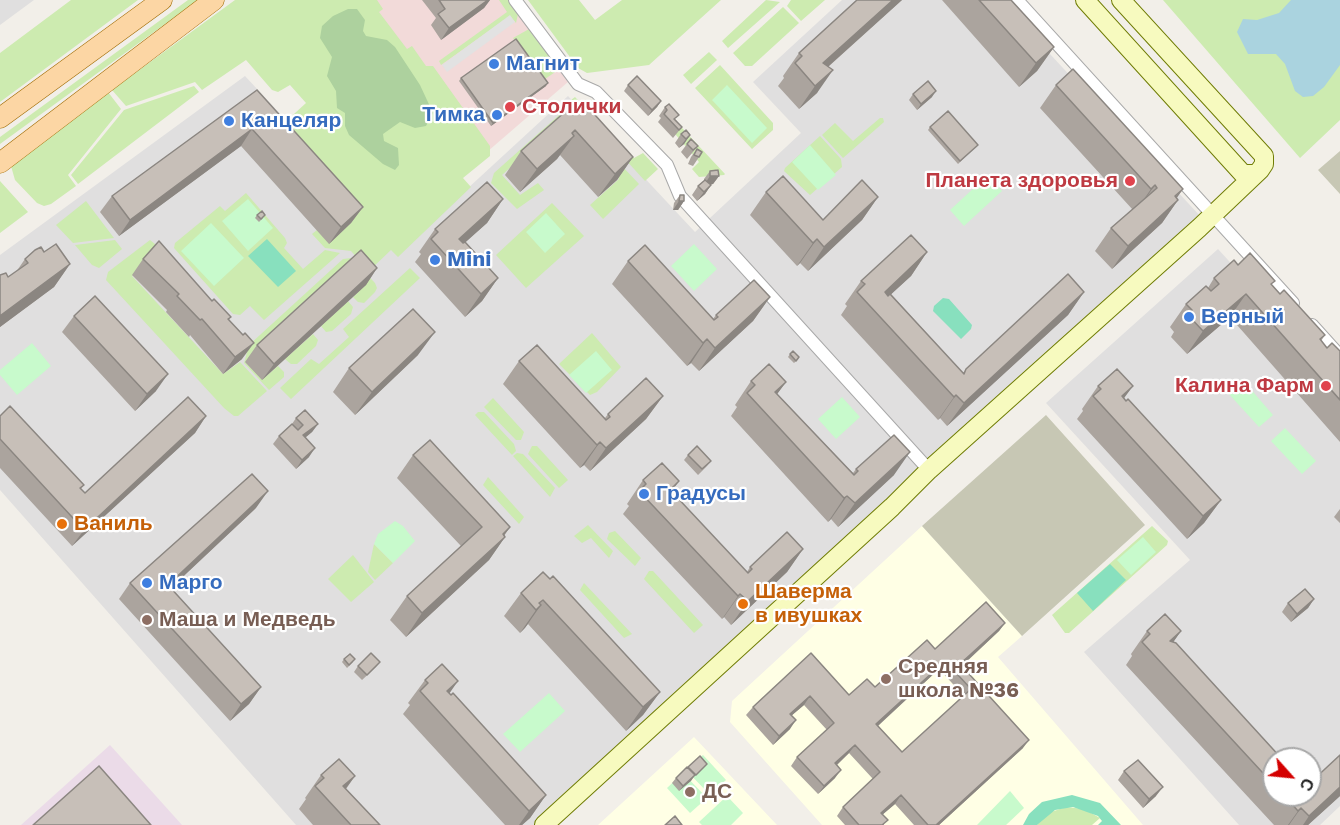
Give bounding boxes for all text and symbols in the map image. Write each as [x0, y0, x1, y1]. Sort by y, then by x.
place label: Магнит [506, 51, 580, 77]
marker: Магнит [487, 57, 501, 71]
place label: Столички [522, 94, 621, 120]
marker: Столички [503, 100, 517, 114]
place label: Тимка [422, 102, 485, 128]
place label: Канцеляр [241, 108, 341, 134]
marker: Тимка [490, 108, 504, 122]
marker: Канцеляр [222, 114, 236, 128]
place label: Планета здоровья [926, 168, 1118, 194]
marker: Планета здоровья [1123, 174, 1137, 188]
place label: Mini [447, 247, 491, 273]
marker: Mini [428, 253, 442, 267]
place label: Верный [1201, 304, 1284, 330]
marker: Верный [1182, 310, 1196, 324]
place label: Калина Фарм [1175, 373, 1314, 399]
marker: Калина Фарм [1319, 379, 1333, 393]
place label: Градусы [656, 481, 746, 507]
marker: Градусы [637, 487, 651, 501]
place label: Ваниль [74, 511, 153, 537]
marker: Ваниль [55, 517, 69, 531]
place label: Марго [159, 570, 223, 596]
marker: Марго [140, 576, 154, 590]
place label: Шаверма в ивушках [755, 579, 862, 629]
marker: Шаверма в ивушках [736, 597, 750, 611]
place label: Маша и Медведь [159, 607, 336, 633]
marker: Маша и Медведь [140, 613, 154, 627]
place label: Средняя школа №36 [898, 654, 1019, 704]
marker: Средняя школа №36 [879, 672, 893, 686]
north arrow [1262, 747, 1322, 807]
text: С [1296, 775, 1318, 794]
place label: ДС [702, 779, 732, 805]
marker: ДС [683, 785, 697, 799]

